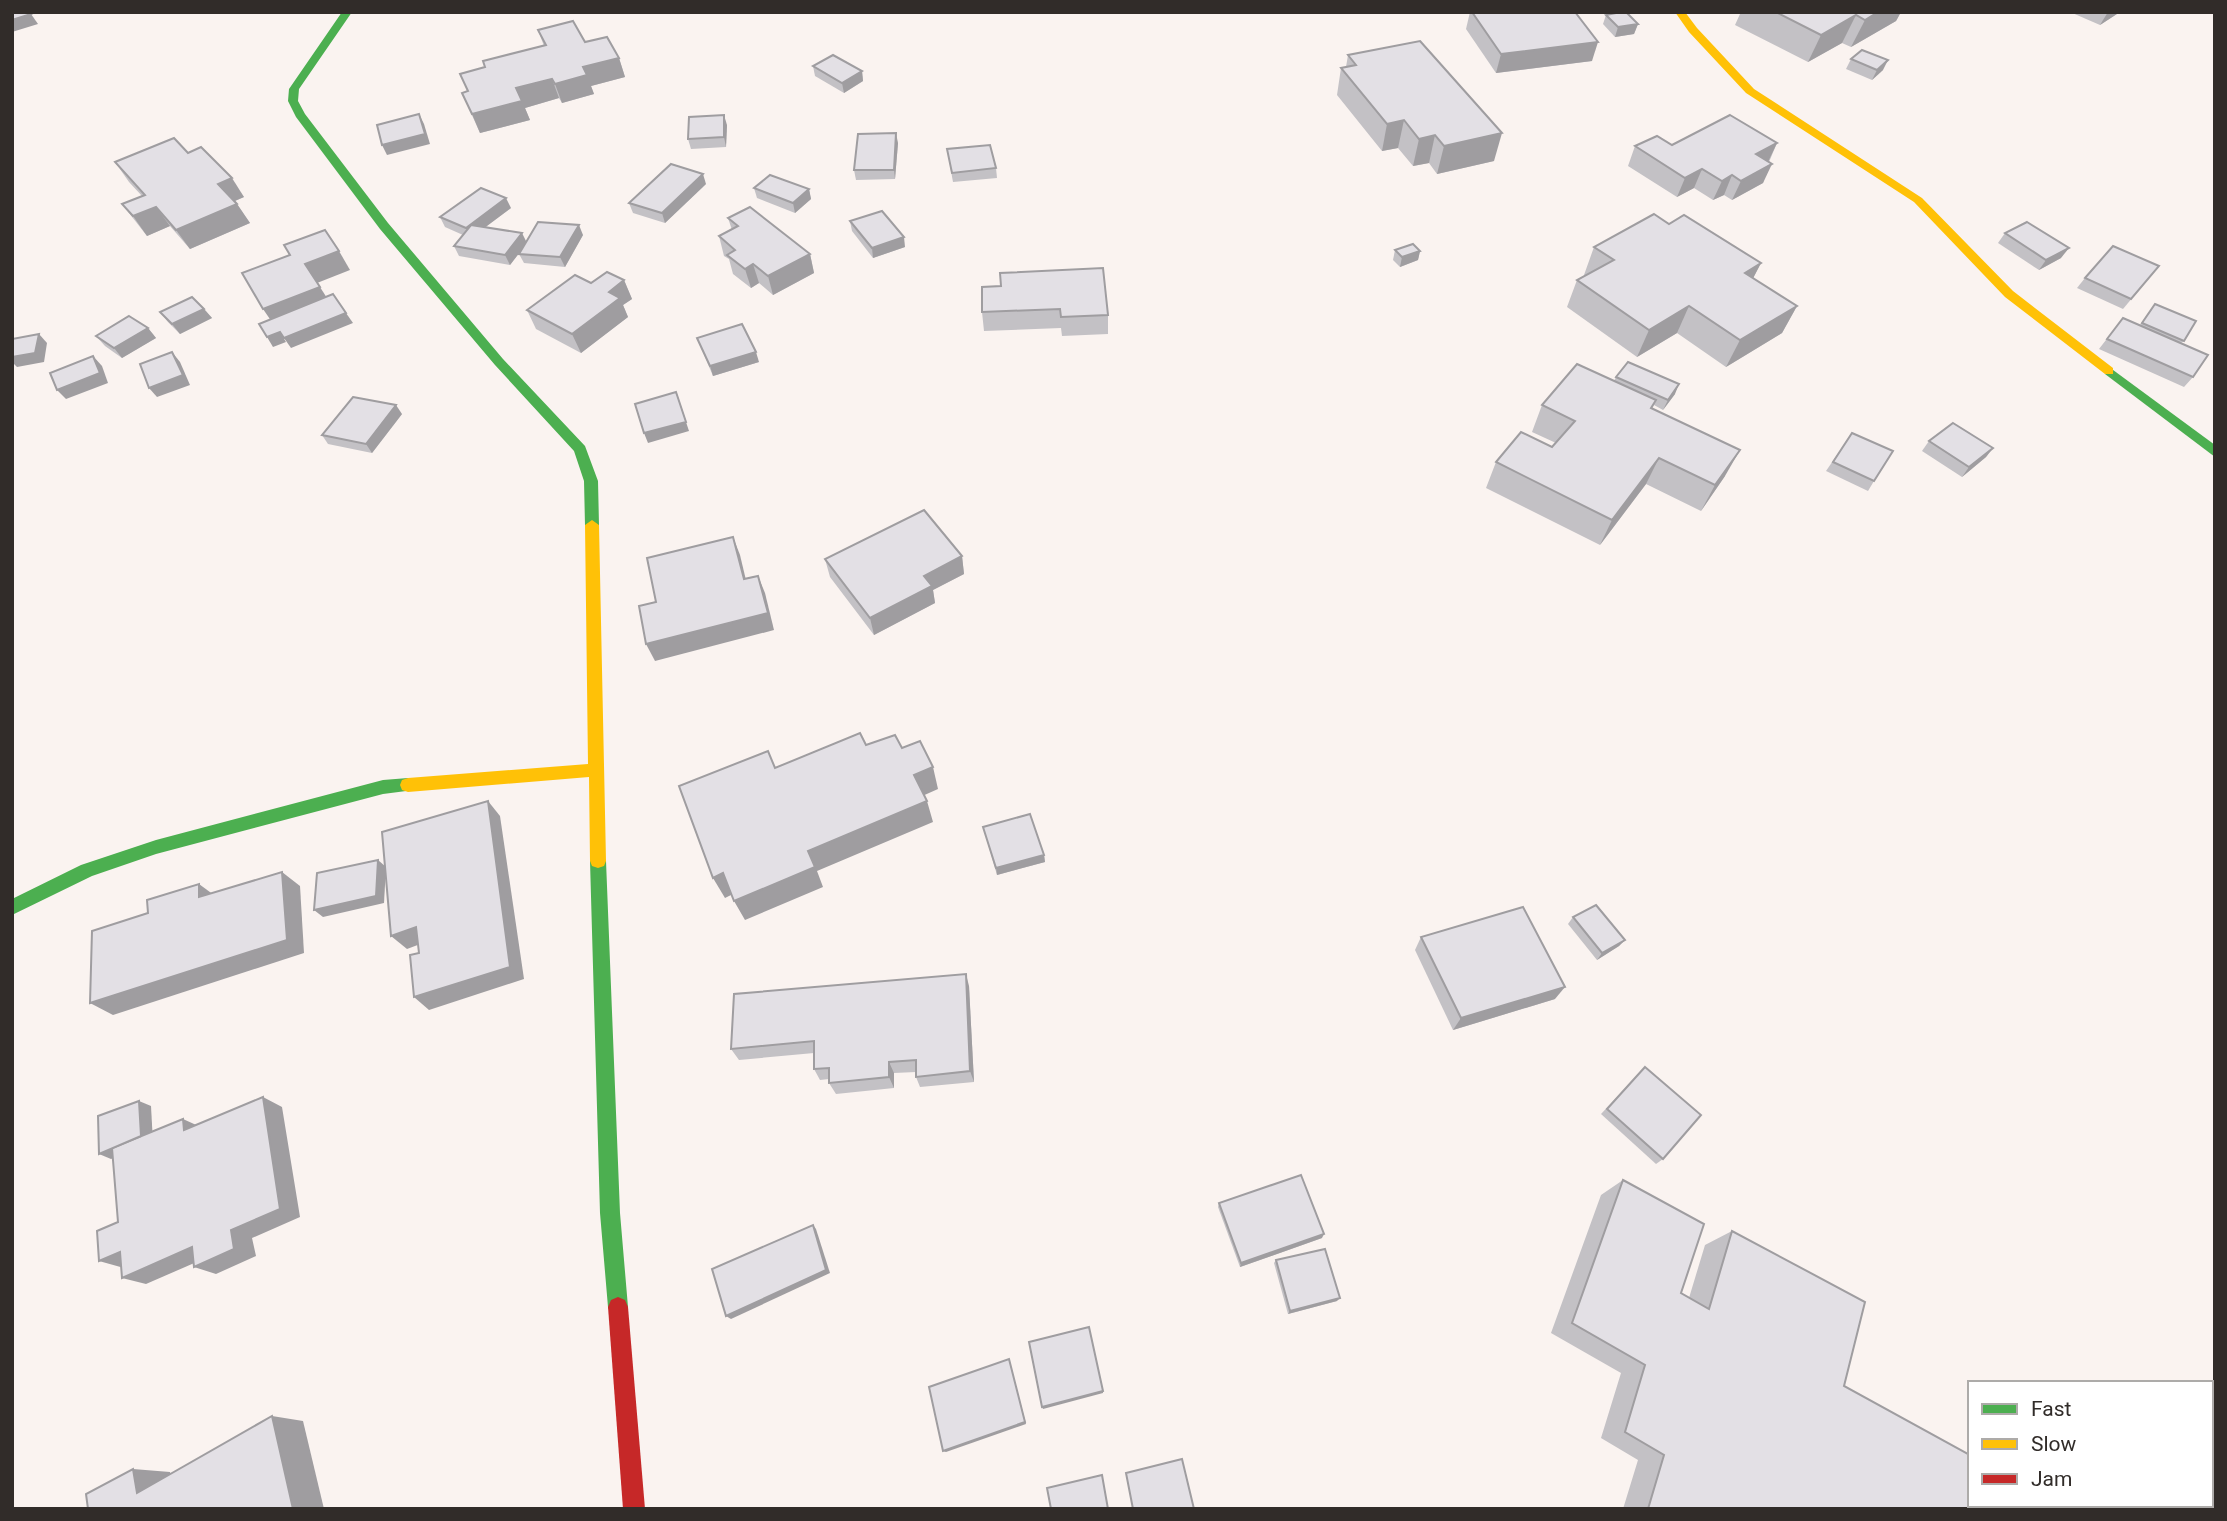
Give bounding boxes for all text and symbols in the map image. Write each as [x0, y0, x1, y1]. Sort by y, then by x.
legend [1968, 1381, 2213, 1507]
text: Fast [2031, 1397, 2072, 1421]
text: Slow [2031, 1432, 2077, 1456]
text: Jam [2031, 1467, 2072, 1491]

